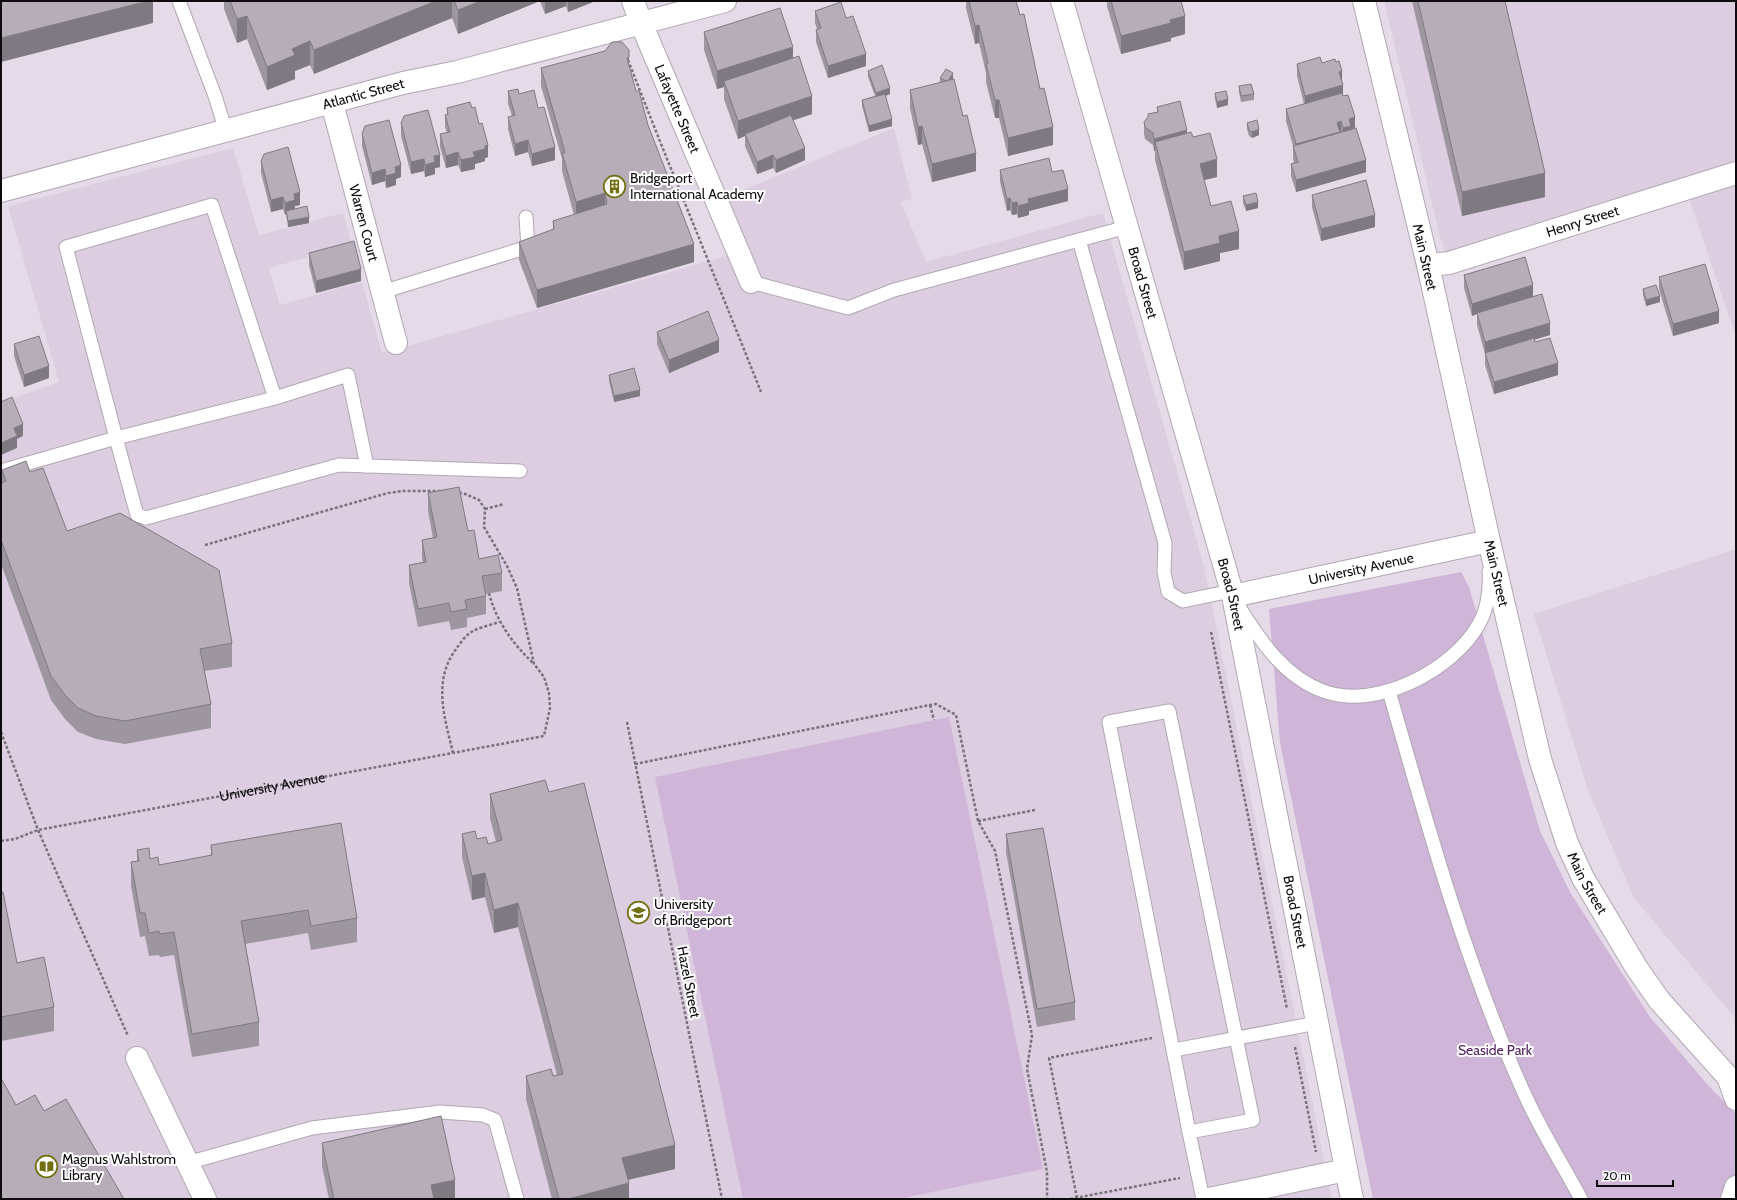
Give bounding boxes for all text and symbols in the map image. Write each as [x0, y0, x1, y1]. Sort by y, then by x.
street label: Lafayette Street [651, 62, 704, 156]
street label: Atlantic Street [320, 74, 406, 113]
place label: Bridgeport International Academy [630, 169, 764, 203]
building icon: Bridgeport International Academy [602, 173, 628, 199]
street label: Warren Court [345, 182, 383, 264]
street label: Henry Street [1544, 201, 1621, 241]
street label: Main Street [1409, 222, 1441, 292]
street label: Broad Street [1124, 245, 1162, 321]
street label: Main Street [1480, 538, 1513, 609]
street label: University Avenue [1307, 548, 1415, 589]
street label: Broad Street [1214, 556, 1249, 632]
street label: University Avenue [218, 768, 327, 805]
street label: Main Street [1563, 849, 1612, 918]
street label: Broad Street [1279, 874, 1311, 950]
place label: University of Bridgeport [654, 895, 732, 929]
school or university icon: University of Bridgeport [625, 899, 651, 925]
street label: Hazel Street [673, 945, 705, 1020]
park label: Seaside Park [1458, 1041, 1533, 1059]
place label: Magnus Wahlstrom Library [62, 1150, 176, 1184]
library icon: Magnus Wahlstrom Library [33, 1154, 59, 1180]
scale bar [1597, 1162, 1673, 1188]
text: 20 m [1603, 1168, 1631, 1183]

